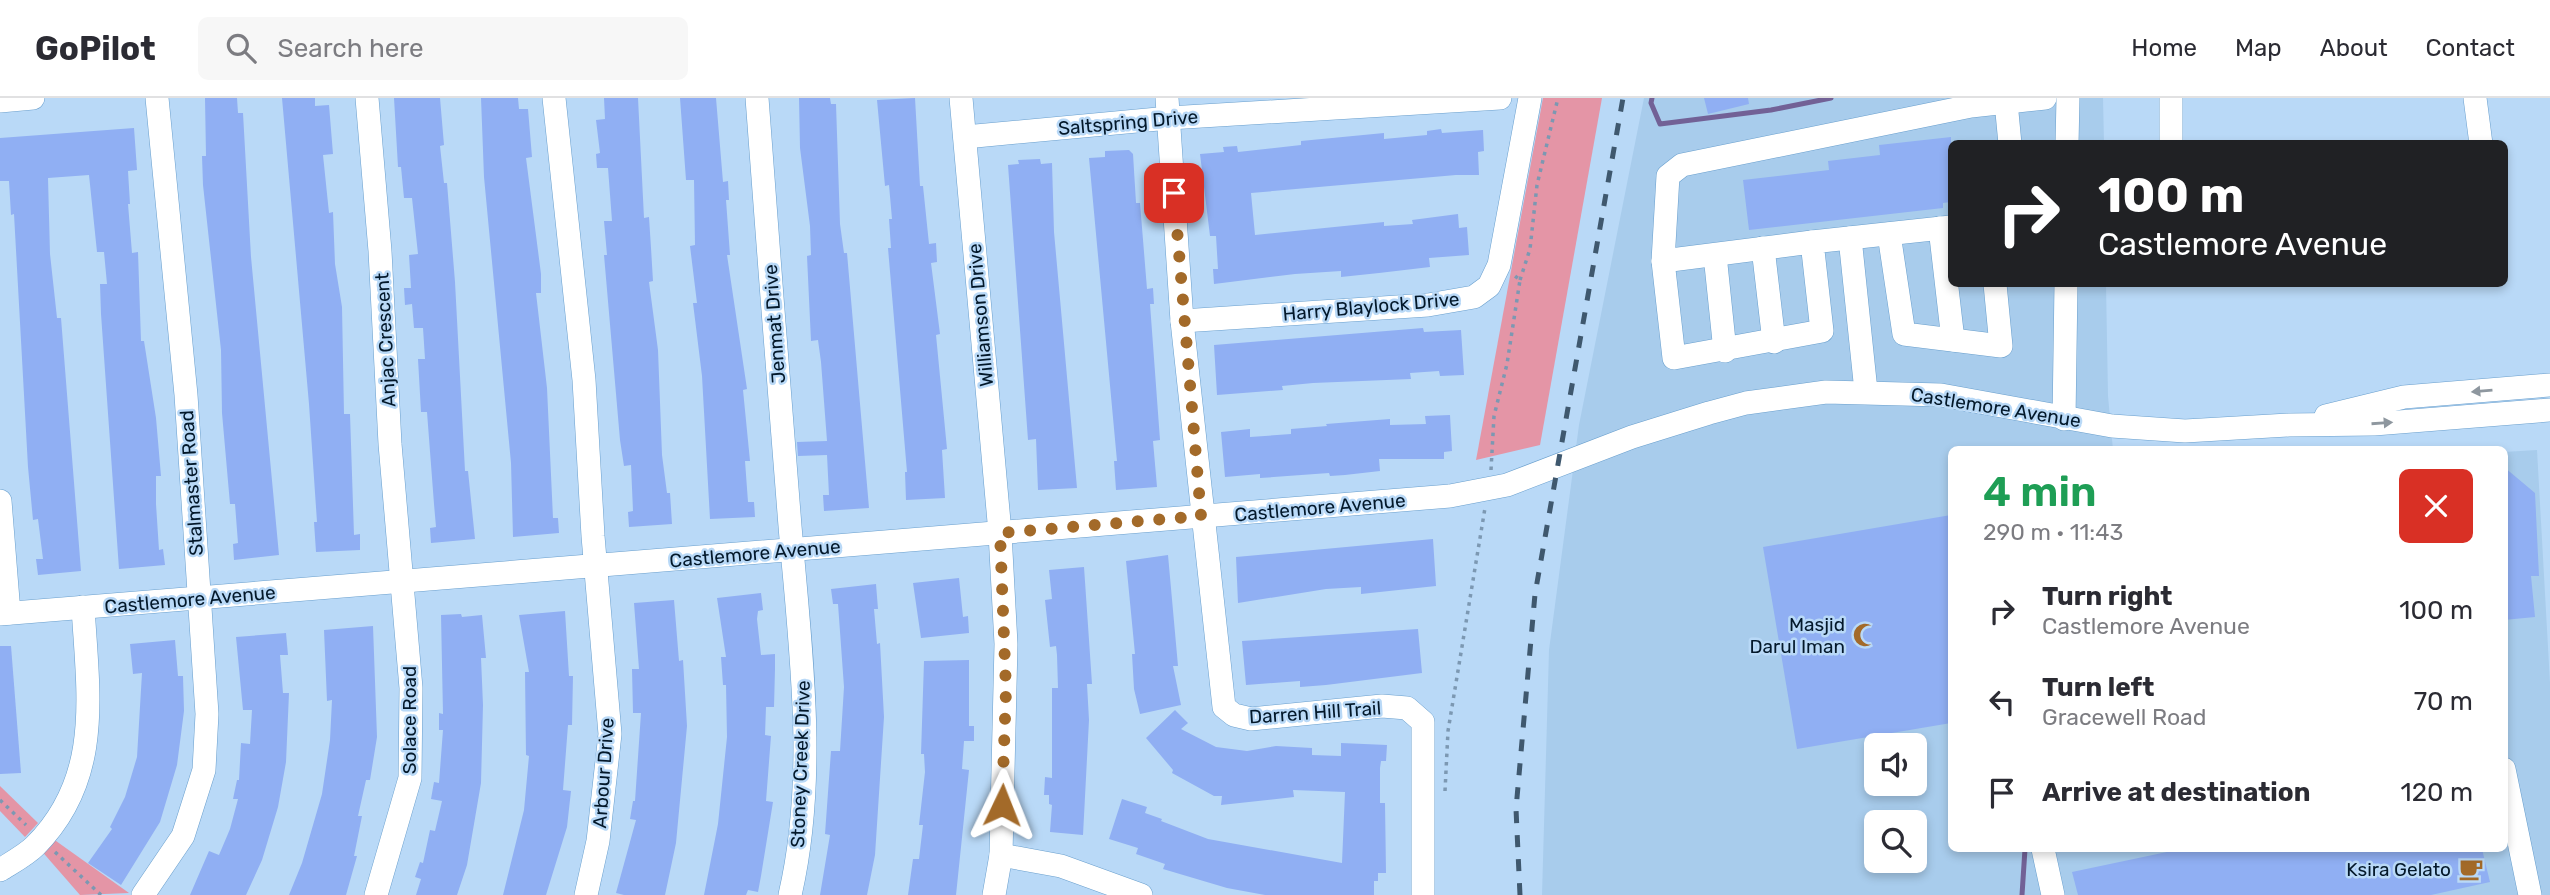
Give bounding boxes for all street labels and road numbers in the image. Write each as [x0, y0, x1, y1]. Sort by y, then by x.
street label: Saltspring Drive [1057, 105, 1199, 140]
street label: Williamson Drive [963, 242, 998, 387]
street label: Jenmat Drive [759, 264, 790, 384]
street label: Anjac Crescent [370, 272, 401, 408]
street label: Harry Blaylock Drive [1282, 287, 1460, 326]
street label: Castlemore Avenue [1909, 383, 2083, 432]
street label: Stalmaster Road [175, 409, 208, 557]
street label: Castlemore Avenue [1234, 489, 1407, 526]
street label: Castlemore Avenue [669, 535, 842, 572]
street label: Castlemore Avenue [104, 581, 277, 618]
street label: Solace Road [398, 666, 421, 774]
street label: Stoney Creek Drive [786, 680, 815, 848]
street label: Darren Hill Trail [1248, 696, 1382, 729]
street label: Arbour Drive [588, 717, 619, 829]

